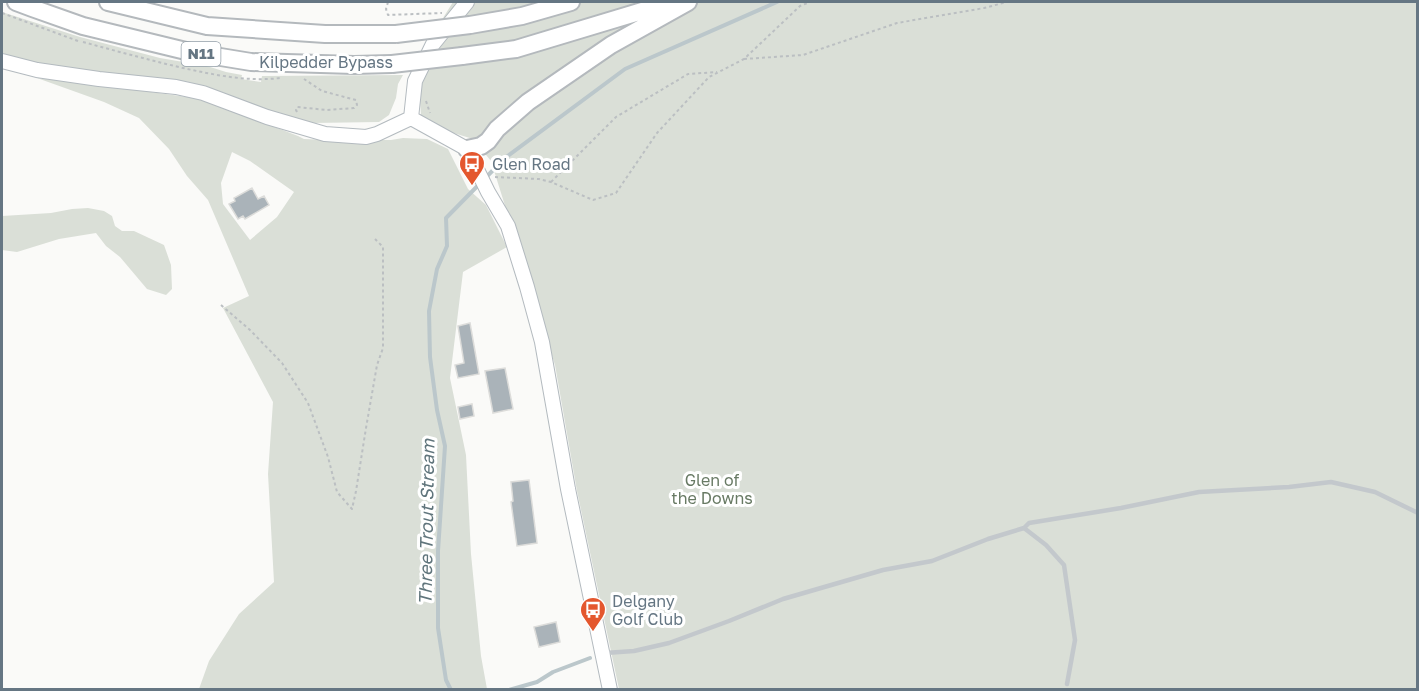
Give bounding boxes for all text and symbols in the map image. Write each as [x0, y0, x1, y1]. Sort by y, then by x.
road number: N11 [182, 42, 220, 66]
street label: Kilpedder Bypass [259, 52, 393, 72]
bus stop icon: Glen Road [457, 149, 487, 187]
place label: Glen Road [492, 154, 571, 174]
water label: Three Trout Stream [414, 438, 438, 605]
park label: Glen of the Downs [671, 470, 753, 508]
place label: Delgany Golf Club [612, 591, 683, 629]
bus stop icon: Delgany Golf Club [578, 595, 608, 633]

